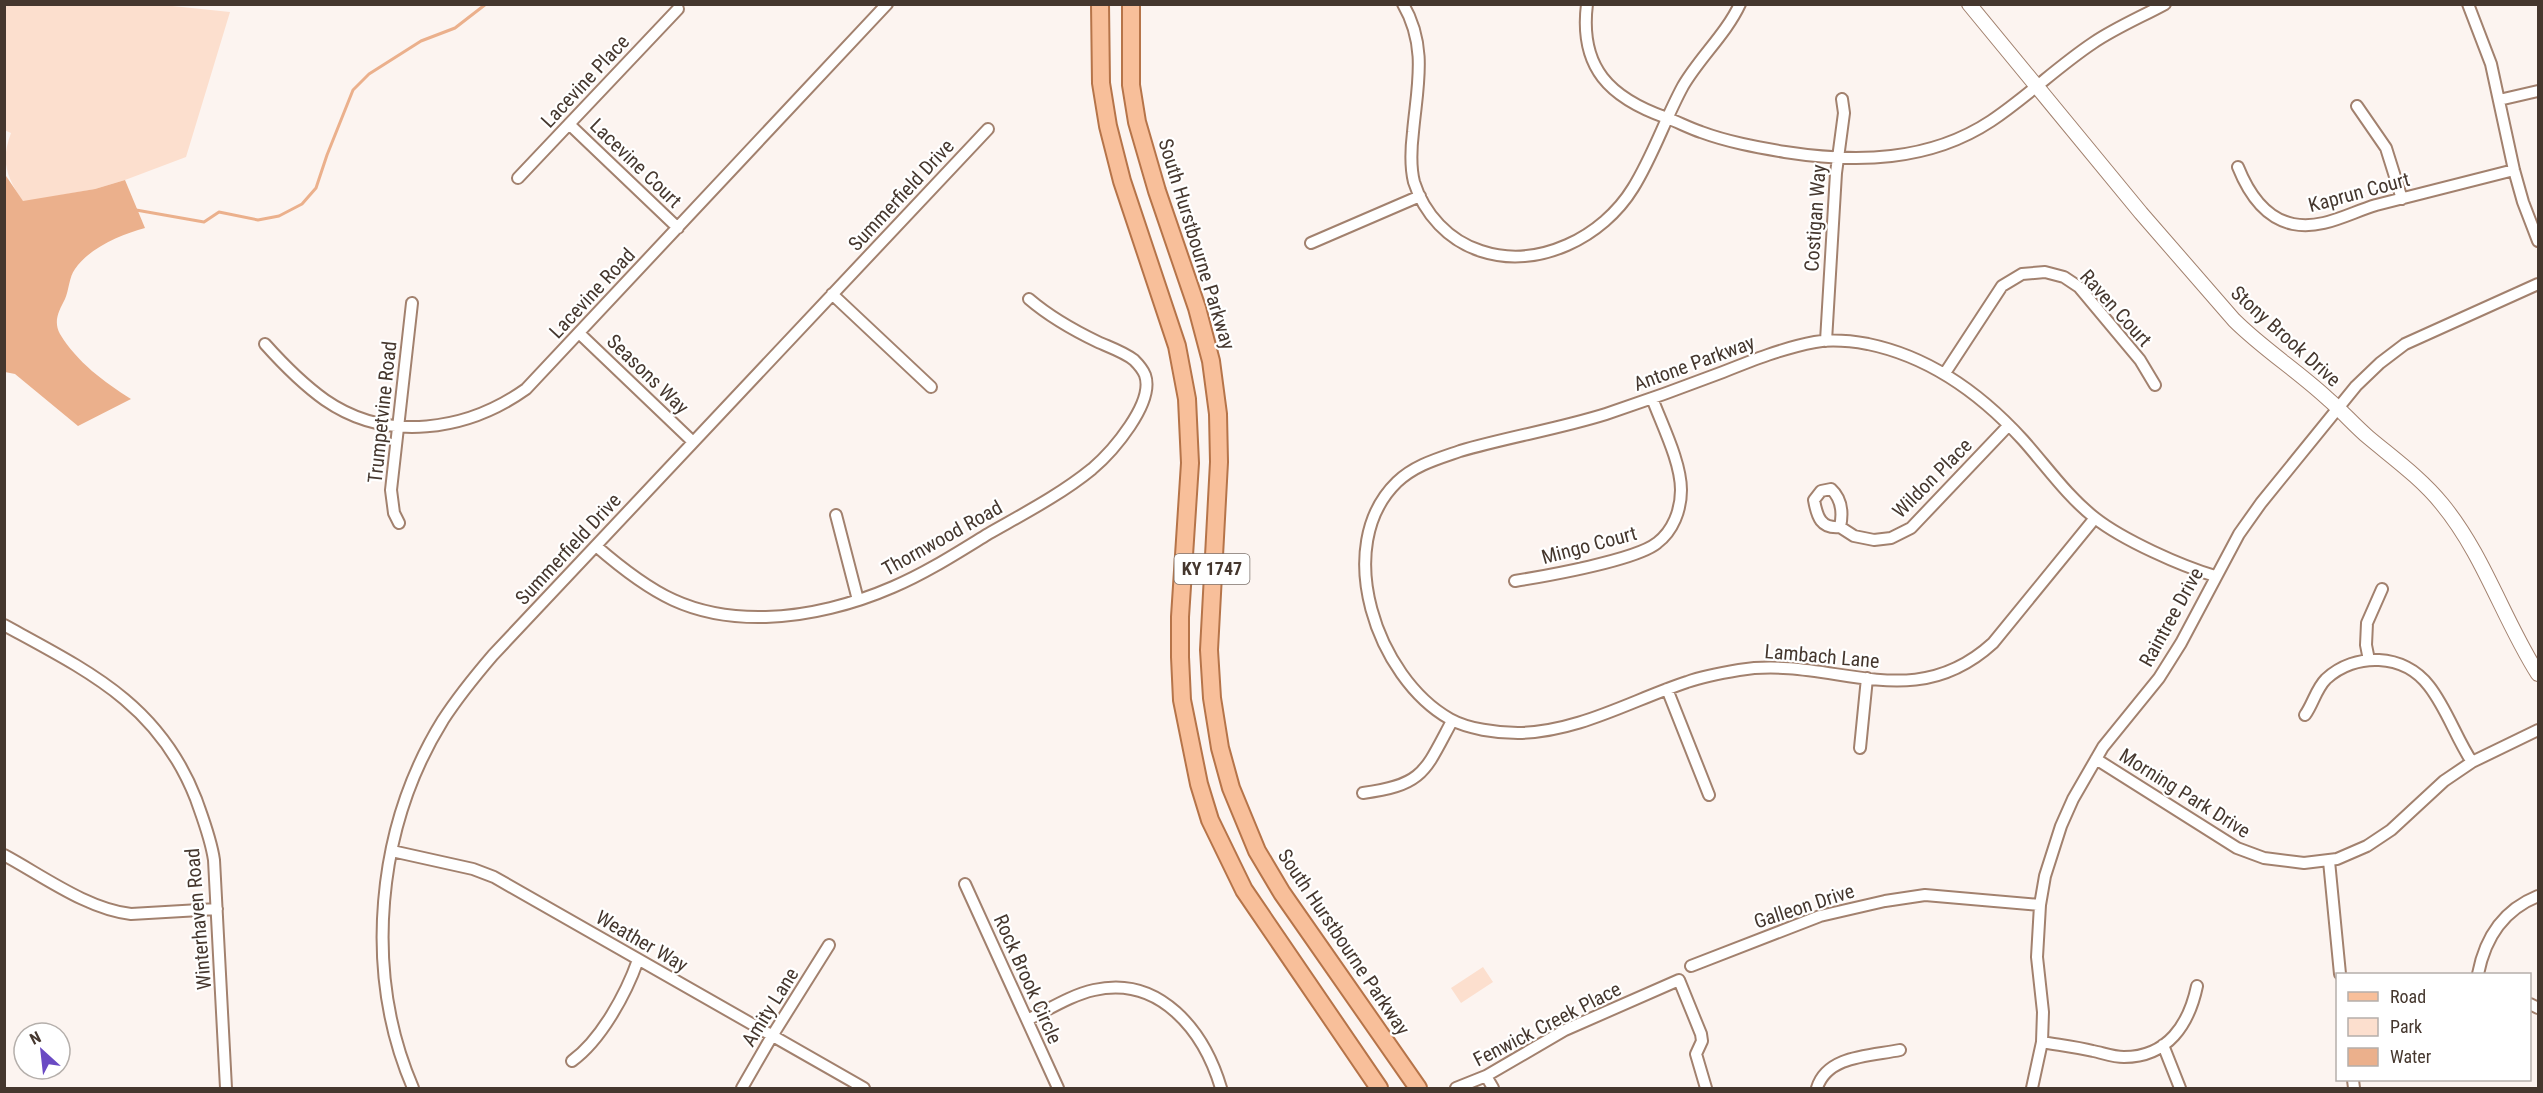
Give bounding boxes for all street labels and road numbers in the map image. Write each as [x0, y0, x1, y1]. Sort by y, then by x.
street label: Lacevine Place [536, 30, 634, 132]
street label: Lacevine Court [585, 113, 687, 213]
street label: Summerfield Drive [843, 134, 959, 256]
street label: South Hurstbourne Parkway [1153, 136, 1241, 352]
street label: Costigan Way [1799, 164, 1831, 272]
street label: Kaprun Court [2306, 167, 2412, 217]
street label: Lacevine Road [544, 243, 640, 343]
street label: Raven Court [2075, 264, 2157, 352]
street label: Stony Brook Drive [2226, 281, 2346, 391]
street label: Seasons Way [602, 329, 694, 419]
street label: Antone Parkway [1630, 330, 1758, 396]
street label: Trumpetvine Road [363, 340, 401, 484]
street label: Wildon Place [1887, 433, 1977, 523]
street label: Summerfield Drive [510, 488, 626, 610]
street label: Thornwood Road [878, 495, 1006, 581]
street label: Mingo Court [1539, 521, 1639, 569]
road number: KY 1747 [1174, 554, 1250, 584]
street label: Raintree Drive [2134, 563, 2208, 671]
street label: Lambach Lane [1764, 639, 1880, 673]
street label: Morning Park Drive [2115, 743, 2255, 843]
street label: South Hurstbourne Parkway [1273, 844, 1415, 1040]
street label: Winterhaven Road [180, 847, 216, 991]
street label: Galleon Drive [1751, 878, 1857, 934]
street label: Weather Way [592, 905, 692, 977]
street label: Rock Brook Circle [989, 911, 1067, 1047]
street label: Amity Lane [736, 963, 804, 1051]
street label: Fenwick Creek Place [1469, 976, 1625, 1072]

